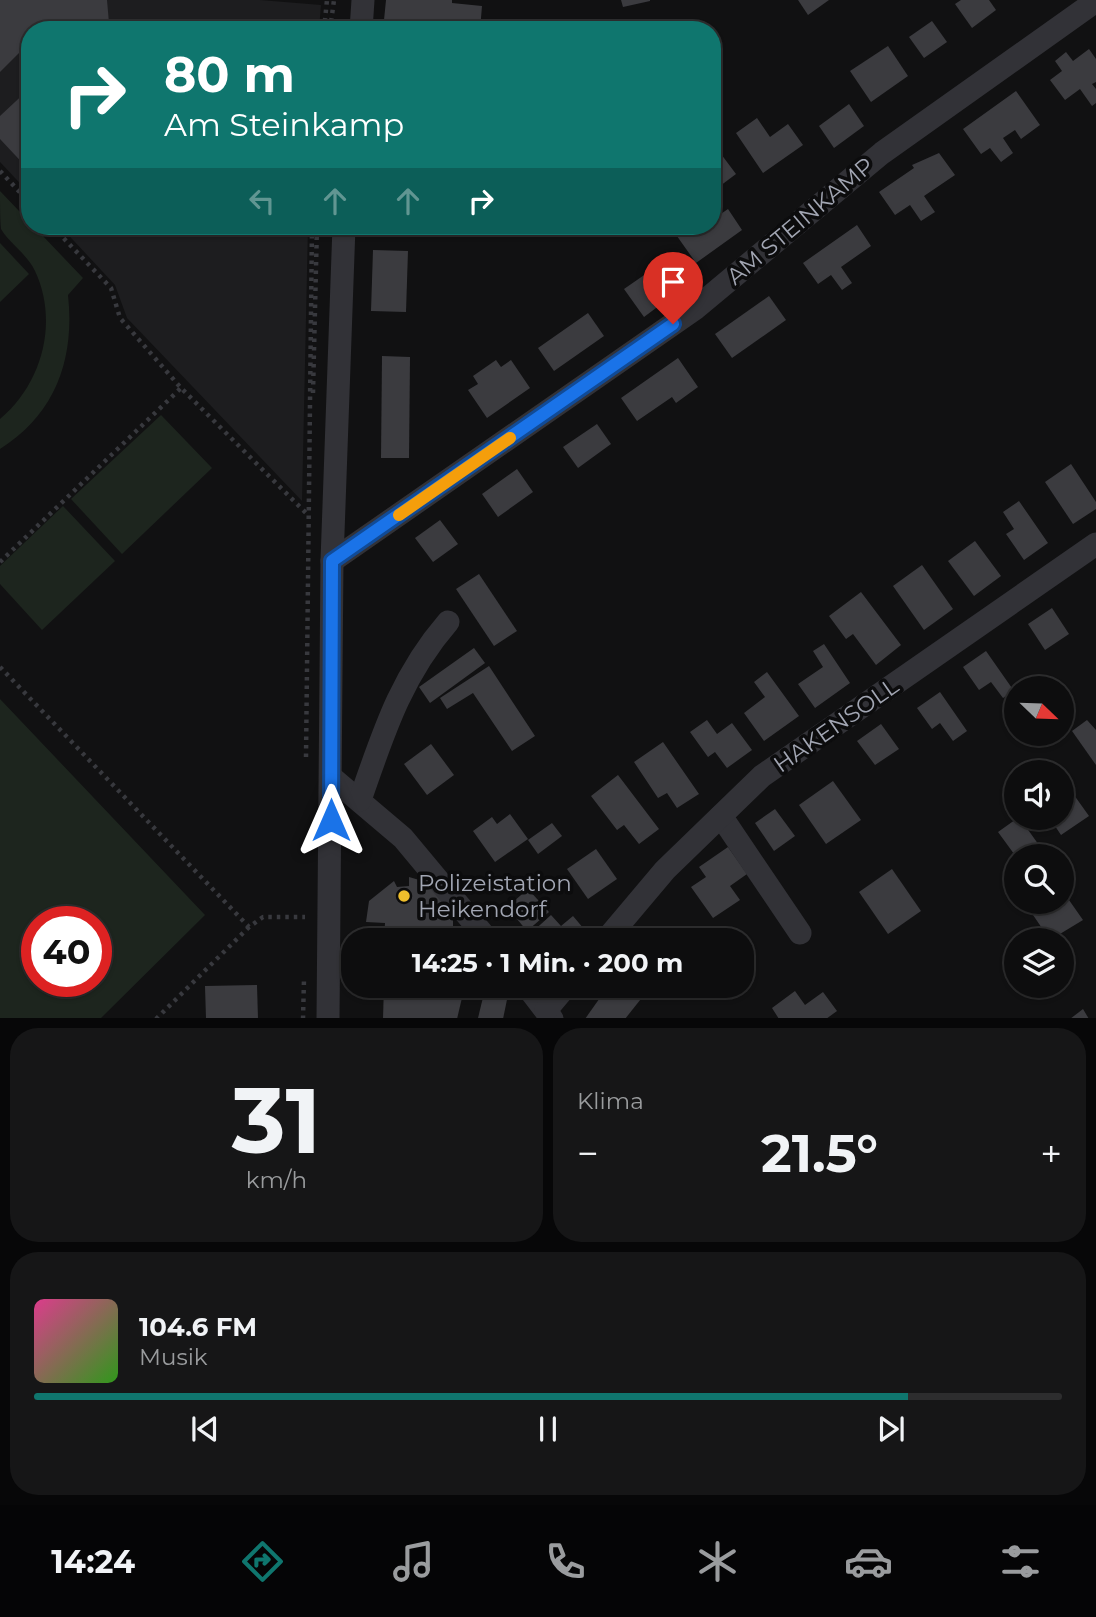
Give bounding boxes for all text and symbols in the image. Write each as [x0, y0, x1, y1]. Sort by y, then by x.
text: 80 m [164, 45, 295, 104]
icon: right [49, 49, 140, 140]
text: Am Steinkamp [164, 105, 404, 144]
street label: AM STEINKAMP [721, 151, 879, 291]
icon: left [243, 182, 281, 220]
icon: ahead [316, 182, 354, 220]
icon: ahead [389, 182, 427, 220]
icon: right [462, 182, 500, 220]
pin [643, 252, 703, 324]
icon: arrive [654, 263, 692, 301]
street label: HAKENSOLL [768, 671, 904, 778]
north arrow [1004, 676, 1074, 746]
map controls [1004, 676, 1074, 998]
button: sound [1004, 760, 1074, 830]
position arrow [294, 783, 368, 857]
button: search [1004, 844, 1074, 914]
place label: Polizeistation Heikendorf [418, 869, 572, 923]
marker: Polizeistation Heikendorf [396, 888, 412, 904]
speed limit sign: 40 [21, 906, 112, 997]
button: layers [1004, 928, 1074, 998]
text: 14:25 · 1 Min. · 200 m [412, 947, 683, 979]
text: 31 [232, 1065, 321, 1176]
text: Klima [577, 1087, 644, 1115]
text: 21.5° [761, 1122, 878, 1185]
text: − [577, 1130, 599, 1177]
text: + [1040, 1130, 1062, 1177]
text: km/h [246, 1166, 307, 1194]
text: 104.6 FM [139, 1311, 257, 1343]
text: Musik [139, 1343, 208, 1371]
icon: previous [186, 1410, 224, 1448]
icon: pause [529, 1410, 567, 1448]
icon: next [872, 1410, 910, 1448]
icon: directions [238, 1537, 287, 1586]
icon: music [389, 1537, 438, 1586]
icon: phone [541, 1537, 590, 1586]
icon: climate [693, 1537, 742, 1586]
icon: car [844, 1537, 893, 1586]
icon: filters [996, 1537, 1045, 1586]
text: 14:24 [51, 1542, 135, 1581]

